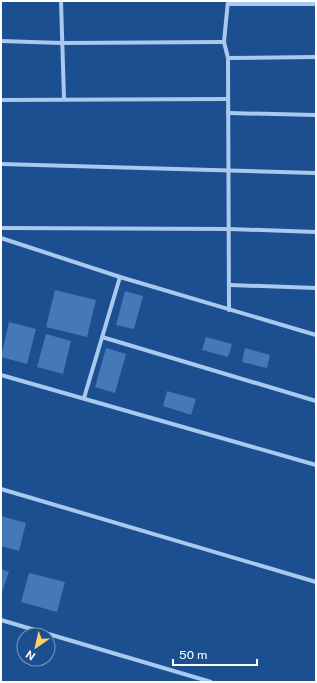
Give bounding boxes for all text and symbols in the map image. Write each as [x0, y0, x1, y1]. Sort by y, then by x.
north arrow [16, 627, 56, 667]
scale bar [173, 641, 257, 667]
text: N [23, 648, 37, 663]
text: 50 m [179, 648, 207, 662]

